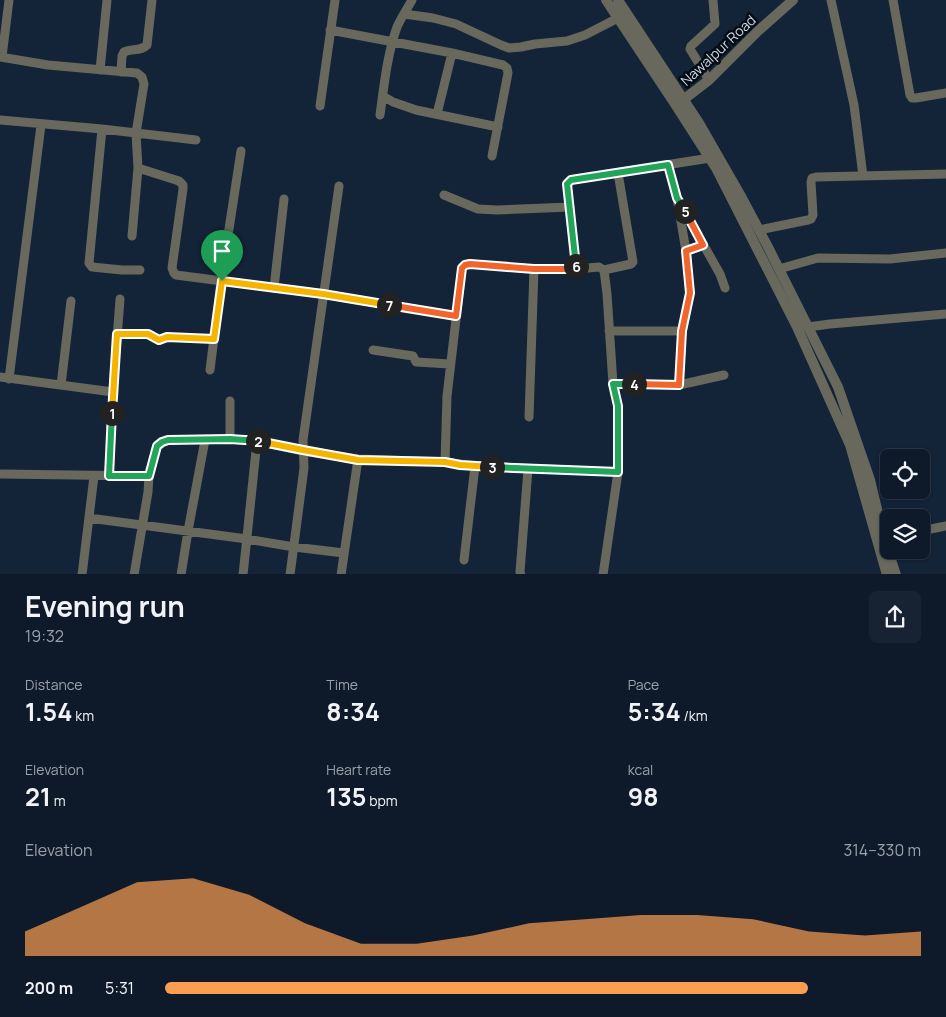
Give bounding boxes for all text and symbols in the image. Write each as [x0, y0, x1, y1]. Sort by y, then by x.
street label: Nawalpur Road [676, 10, 760, 90]
pin: 5 [672, 198, 698, 224]
text: 5 [681, 202, 690, 221]
pin [201, 230, 243, 281]
icon: arrive [208, 237, 236, 265]
pin: 6 [564, 254, 588, 278]
text: 6 [572, 257, 581, 276]
pin: 7 [376, 292, 402, 318]
text: 7 [386, 296, 393, 315]
pin: 4 [622, 372, 646, 396]
text: 4 [630, 375, 639, 394]
pin: 1 [100, 400, 124, 426]
text: 1 [109, 404, 116, 423]
pin: 2 [246, 428, 270, 454]
text: 2 [254, 432, 263, 451]
map controls [880, 449, 930, 559]
button: locate [880, 449, 930, 499]
pin: 3 [480, 454, 504, 480]
text: 3 [488, 458, 497, 477]
button: layers [880, 509, 930, 559]
text: Evening run [25, 587, 185, 625]
button: share [869, 591, 921, 643]
text: 19:32 [25, 625, 64, 647]
text: Distance [25, 675, 82, 694]
text: Time [326, 675, 358, 694]
text: Pace [628, 675, 659, 694]
text: 1.54 [25, 694, 72, 729]
text: 8:34 [326, 694, 380, 729]
text: 5:34 [628, 694, 681, 729]
text: km [72, 706, 94, 725]
text: /km [681, 706, 708, 725]
text: Elevation [25, 760, 84, 779]
text: Heart rate [326, 760, 391, 779]
text: kcal [628, 760, 653, 779]
text: 21 [25, 779, 51, 814]
text: 135 [326, 779, 366, 814]
text: 98 [628, 779, 659, 814]
text: m [51, 791, 66, 810]
text: bpm [366, 791, 398, 810]
text: Elevation [25, 839, 93, 861]
text: 314–330 m [844, 839, 921, 861]
text: 200 m [25, 977, 73, 999]
text: 5:31 [105, 977, 134, 999]

